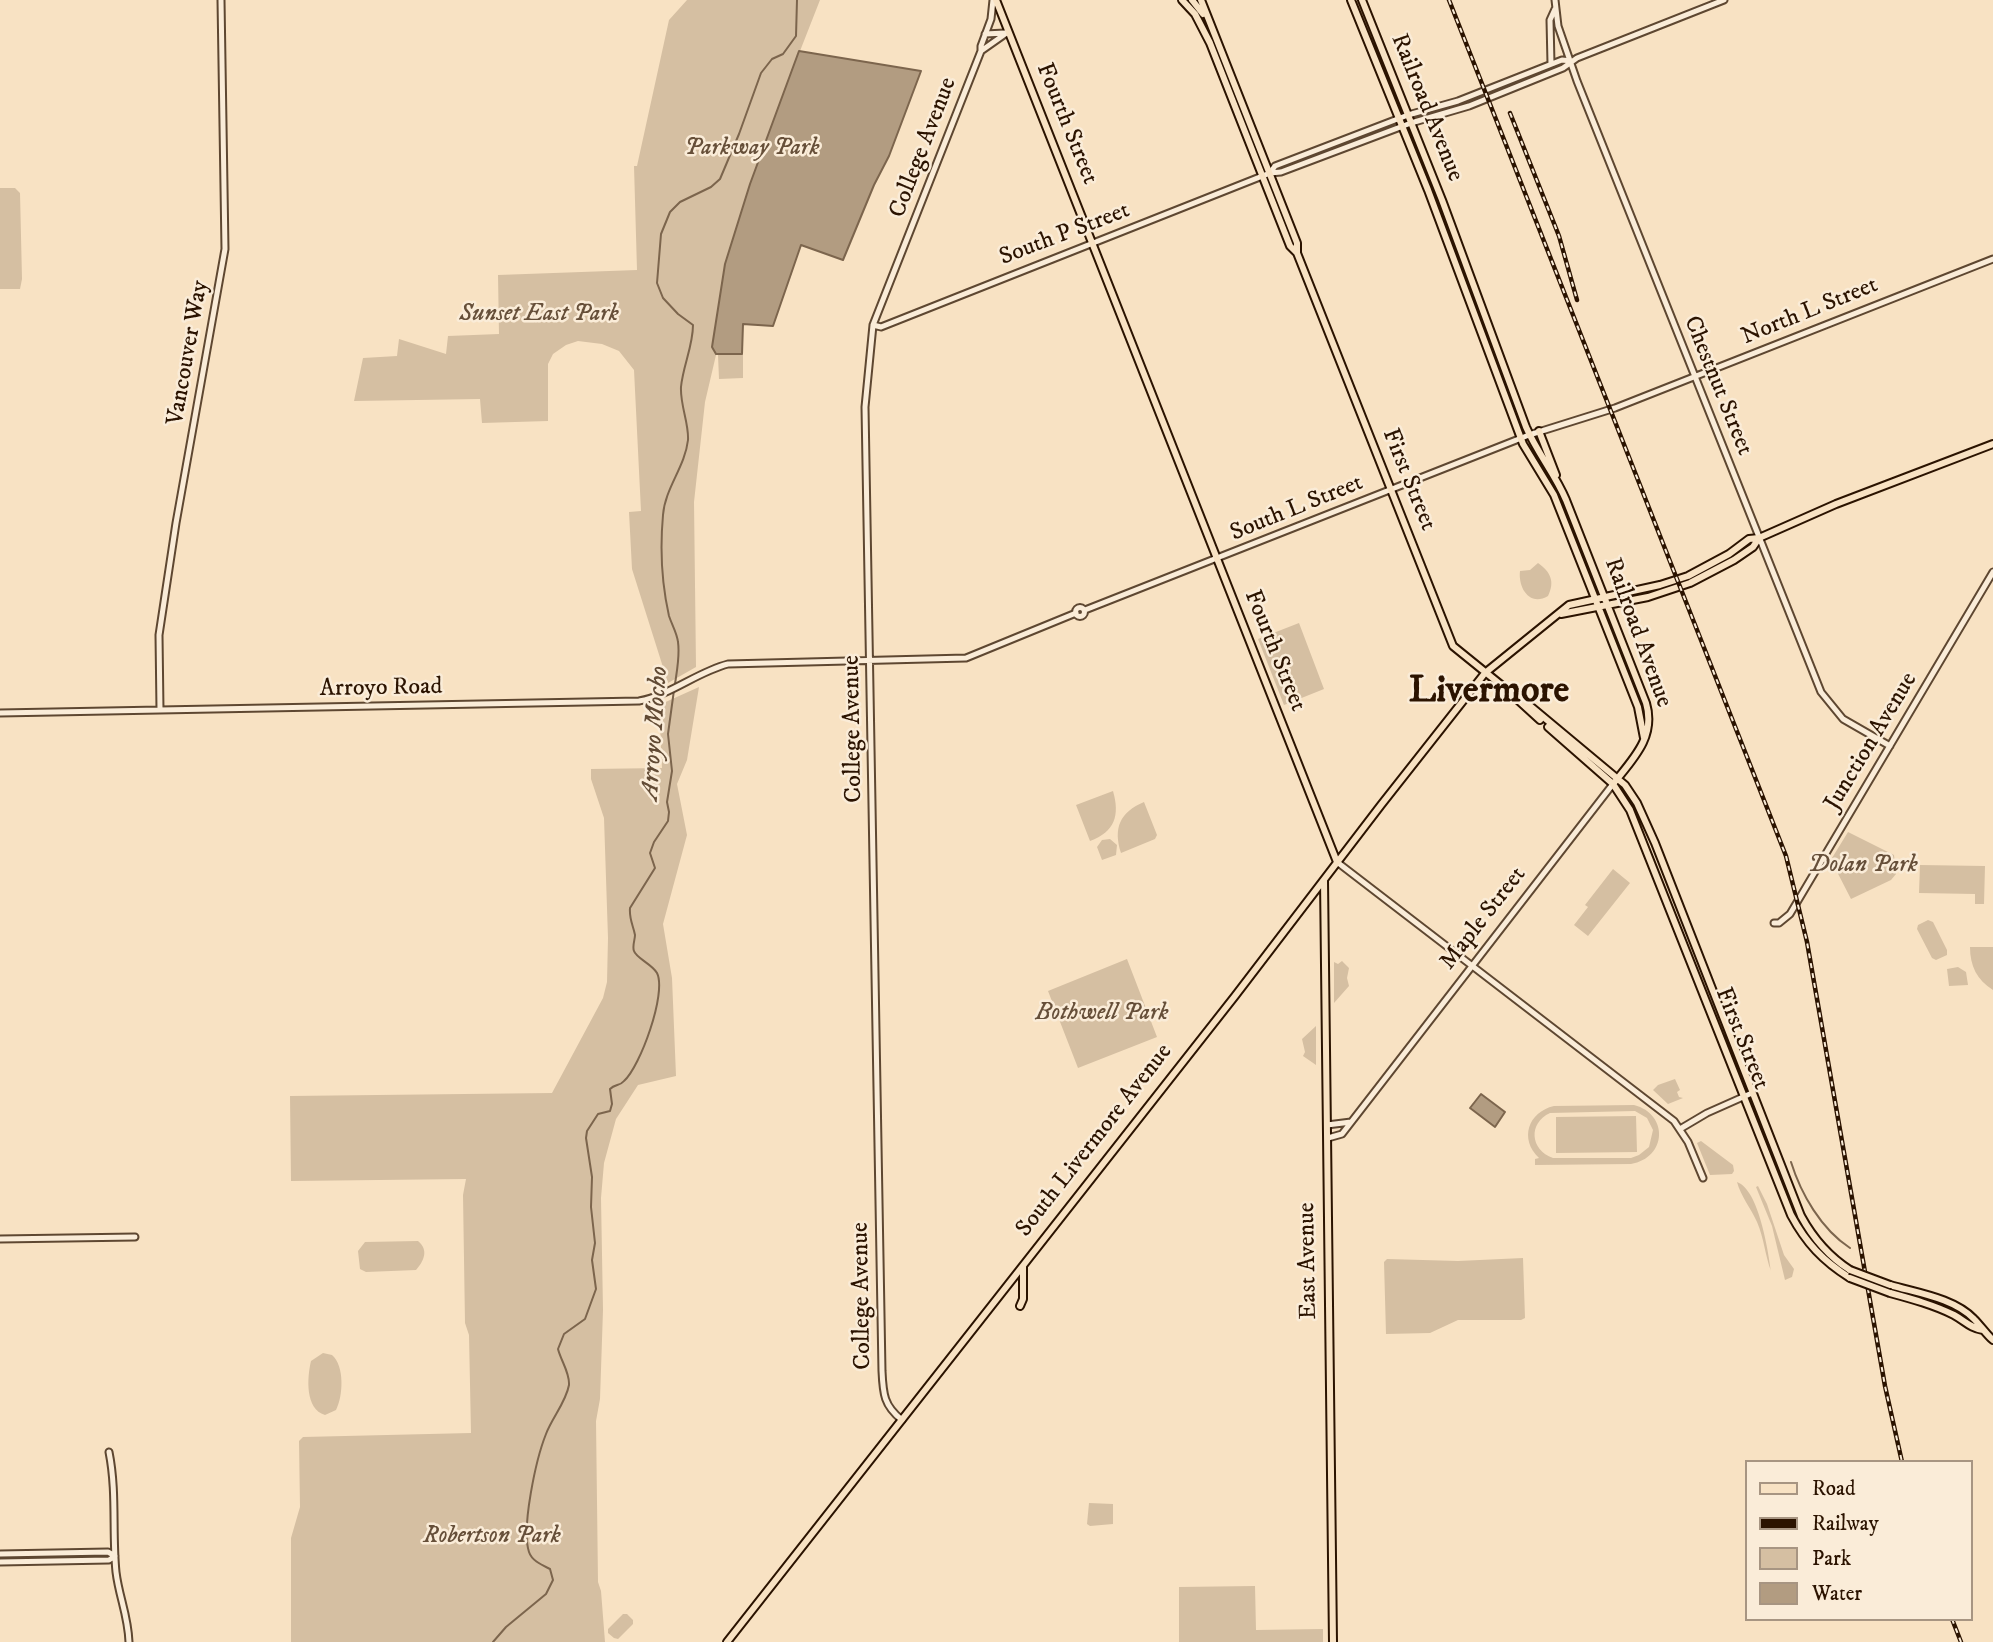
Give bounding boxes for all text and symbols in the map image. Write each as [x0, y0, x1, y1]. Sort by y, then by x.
street label: Railroad Avenue [1383, 30, 1469, 186]
street label: Fourth Street [1029, 59, 1103, 189]
street label: College Avenue [884, 74, 964, 222]
park label: Parkway Park [685, 135, 819, 163]
street label: South P Street [996, 197, 1134, 273]
street label: North L Street [1738, 272, 1882, 352]
street label: Vancouver Way [162, 278, 216, 428]
park label: Sunset East Park [459, 301, 619, 329]
street label: Chestnut Street [1676, 312, 1758, 460]
street label: First Street [1375, 425, 1441, 535]
street label: South L Street [1226, 469, 1368, 549]
street label: Railroad Avenue [1597, 554, 1677, 712]
street label: Fourth Street [1237, 586, 1311, 716]
street label: College Avenue [838, 655, 870, 803]
water label: Arroyo Mocho [636, 665, 676, 801]
street label: Junction Avenue [1820, 668, 1924, 816]
district label: Livermore [1409, 670, 1569, 716]
street label: Arroyo Road [319, 674, 443, 704]
park label: Dolan Park [1808, 852, 1918, 880]
street label: Maple Street [1435, 862, 1533, 976]
street label: First Street [1708, 984, 1774, 1094]
park label: Bothwell Park [1035, 1000, 1169, 1028]
street label: South Livermore Avenue [1011, 1039, 1179, 1243]
street label: East Avenue [1294, 1202, 1324, 1320]
street label: College Avenue [847, 1222, 879, 1370]
legend [1744, 1460, 1972, 1621]
text: Road [1812, 1476, 1856, 1502]
text: Railway [1812, 1511, 1879, 1537]
park label: Robertson Park [423, 1523, 561, 1551]
text: Park [1812, 1546, 1851, 1572]
text: Water [1812, 1581, 1862, 1607]

